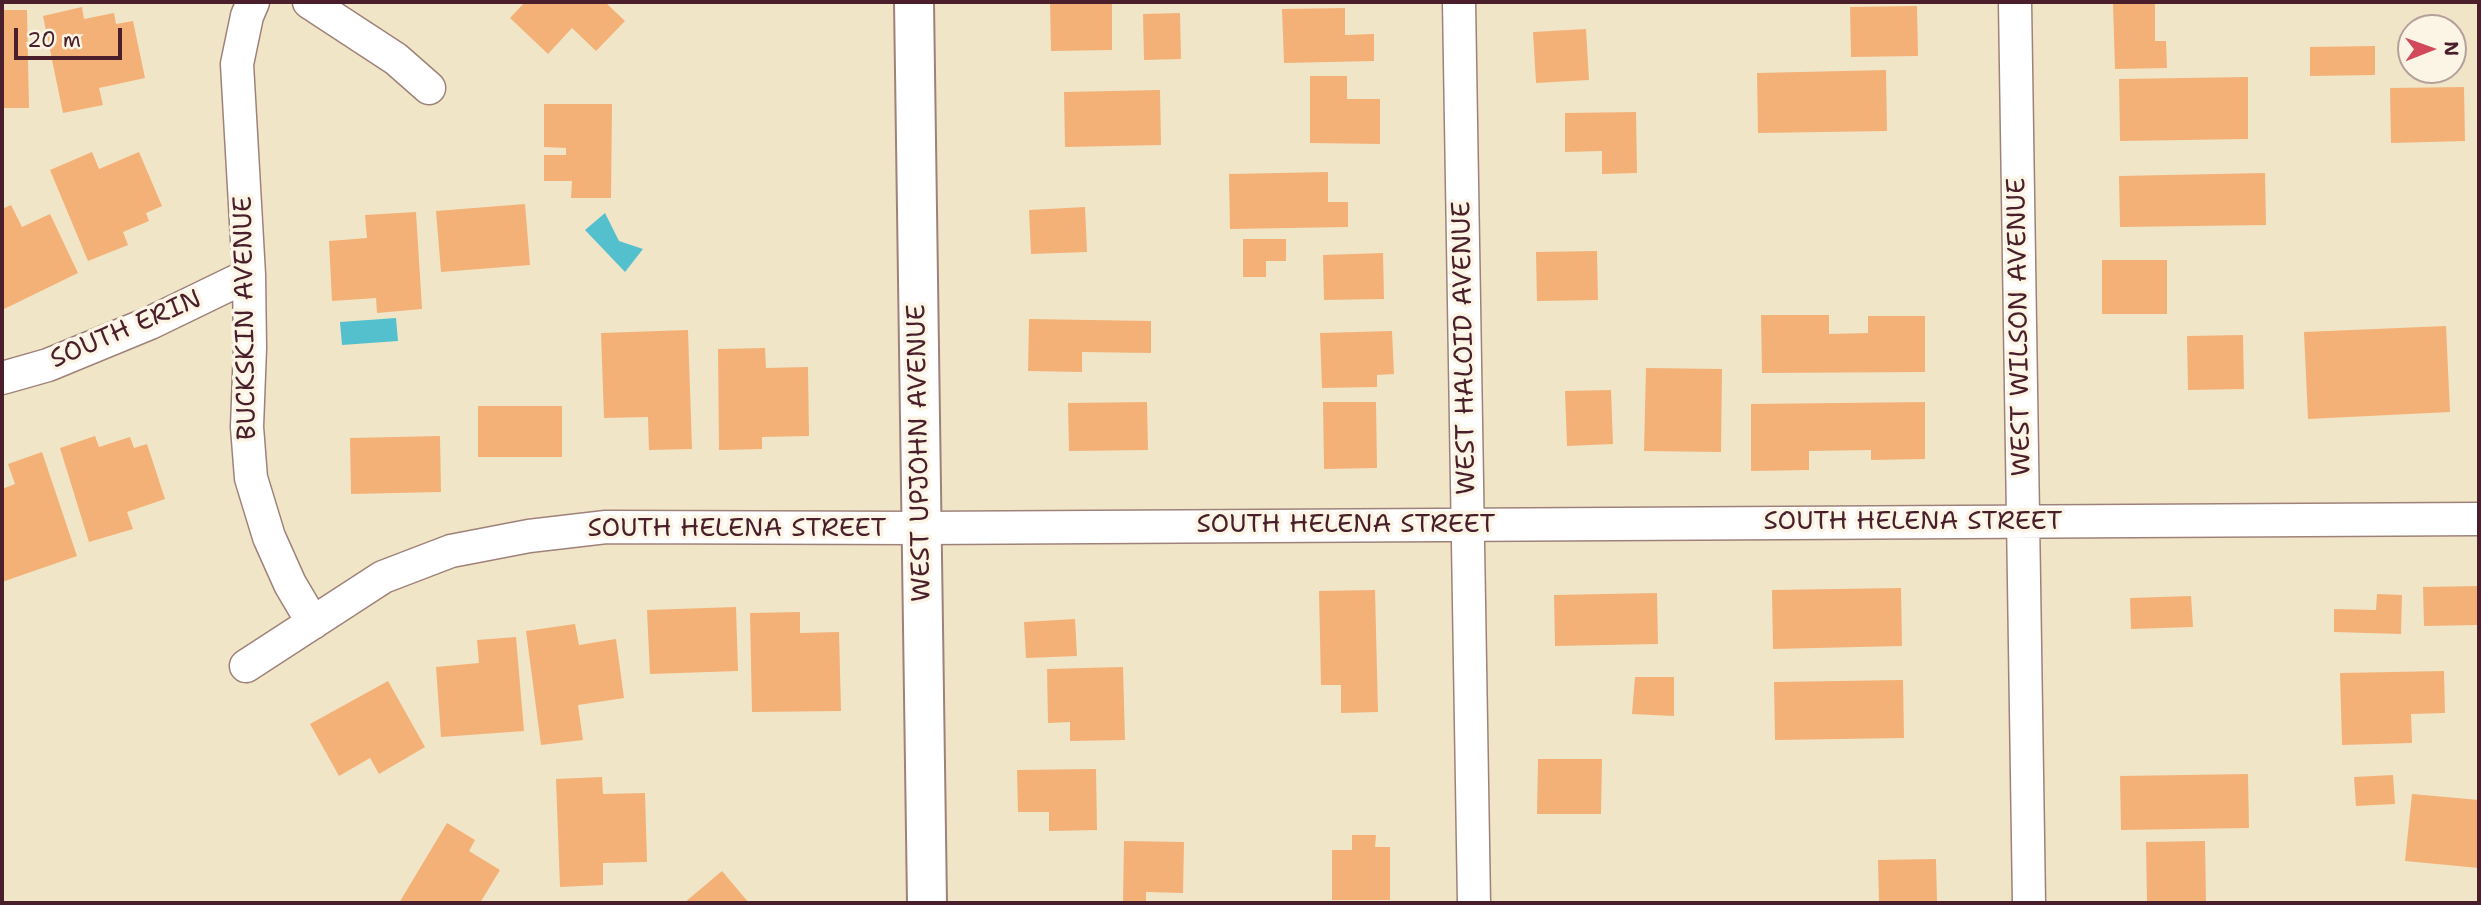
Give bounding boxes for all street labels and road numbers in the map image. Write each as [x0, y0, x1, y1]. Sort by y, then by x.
street label: WEST WILSON AVENUE [2002, 177, 2038, 477]
street label: BUCKSKIN AVENUE [228, 196, 264, 440]
street label: WEST HALOID AVENUE [1447, 201, 1483, 495]
street label: SOUTH ERIN [46, 284, 206, 376]
street label: WEST UPJOHN AVENUE [902, 304, 938, 602]
street label: SOUTH HELENA STREET [1763, 506, 2063, 538]
street label: SOUTH HELENA STREET [1196, 509, 1496, 541]
street label: SOUTH HELENA STREET [587, 513, 887, 545]

